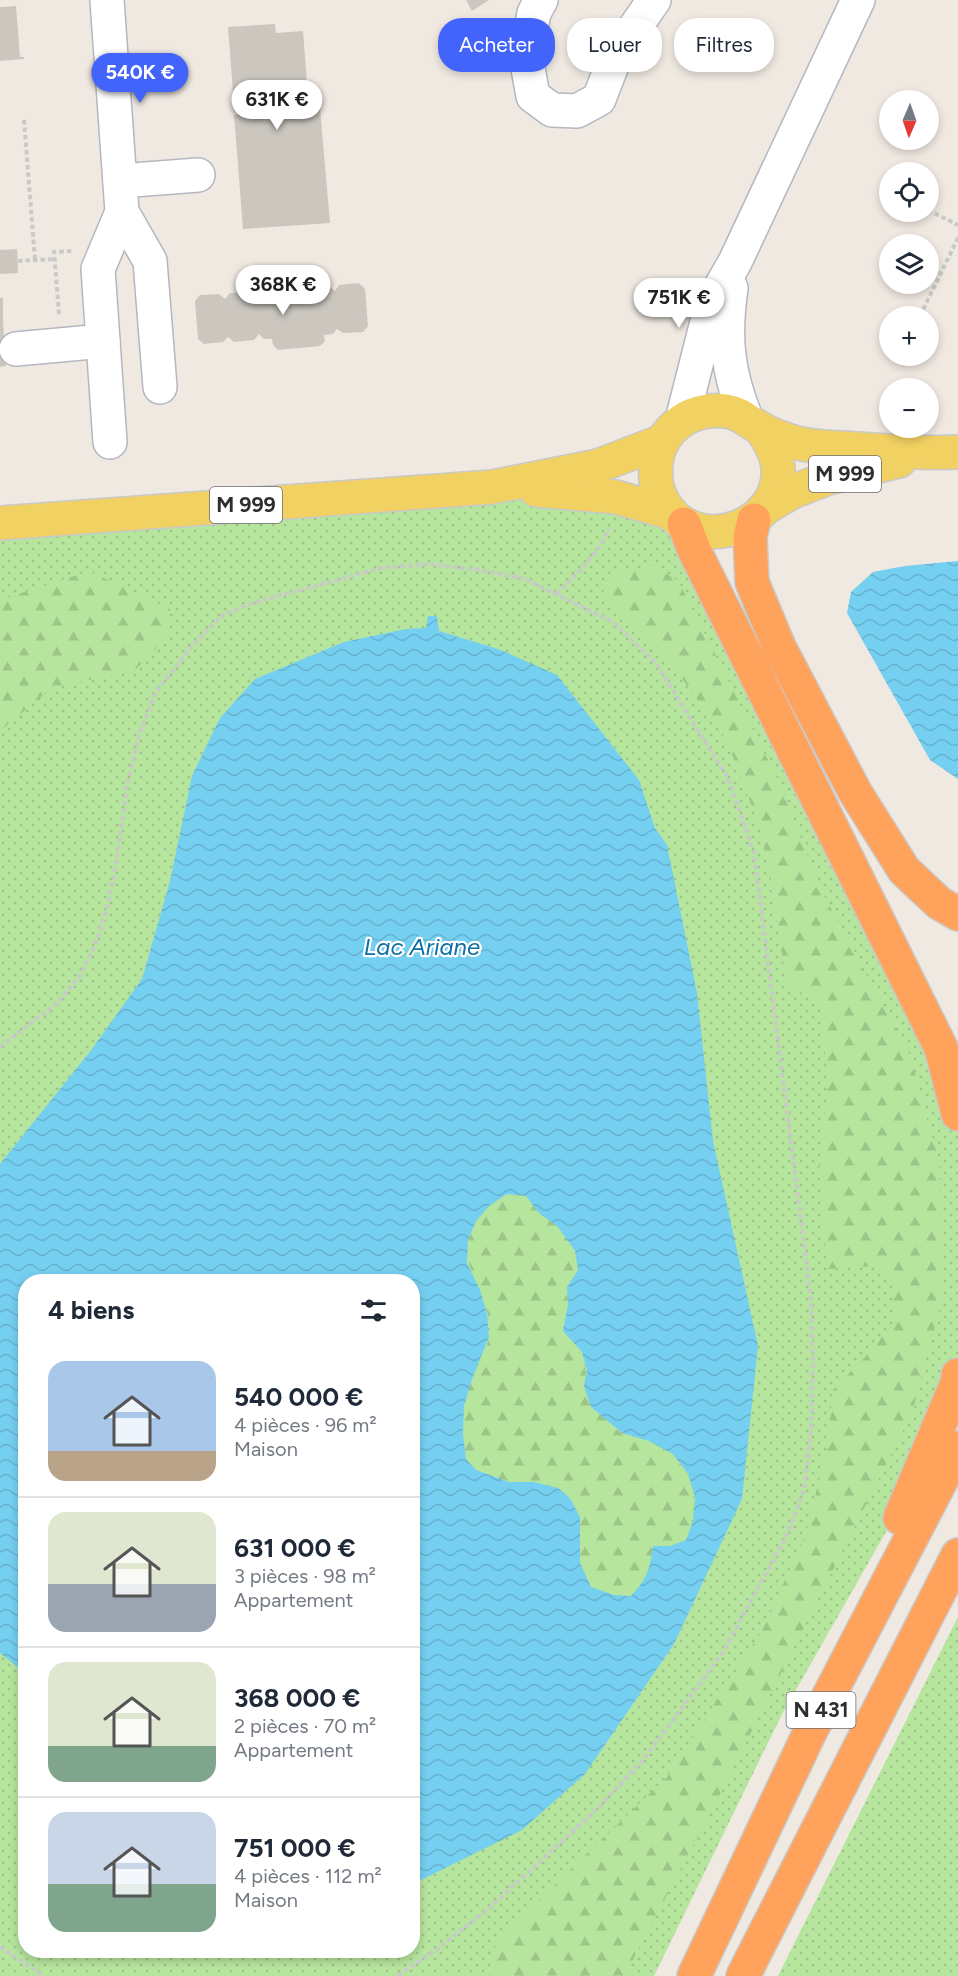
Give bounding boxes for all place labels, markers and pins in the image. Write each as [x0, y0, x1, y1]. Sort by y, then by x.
pin: 540K € [91, 53, 189, 104]
pin: 631K € [228, 80, 326, 131]
pin: 368K € [234, 265, 332, 316]
pin: 751K € [630, 278, 728, 329]

